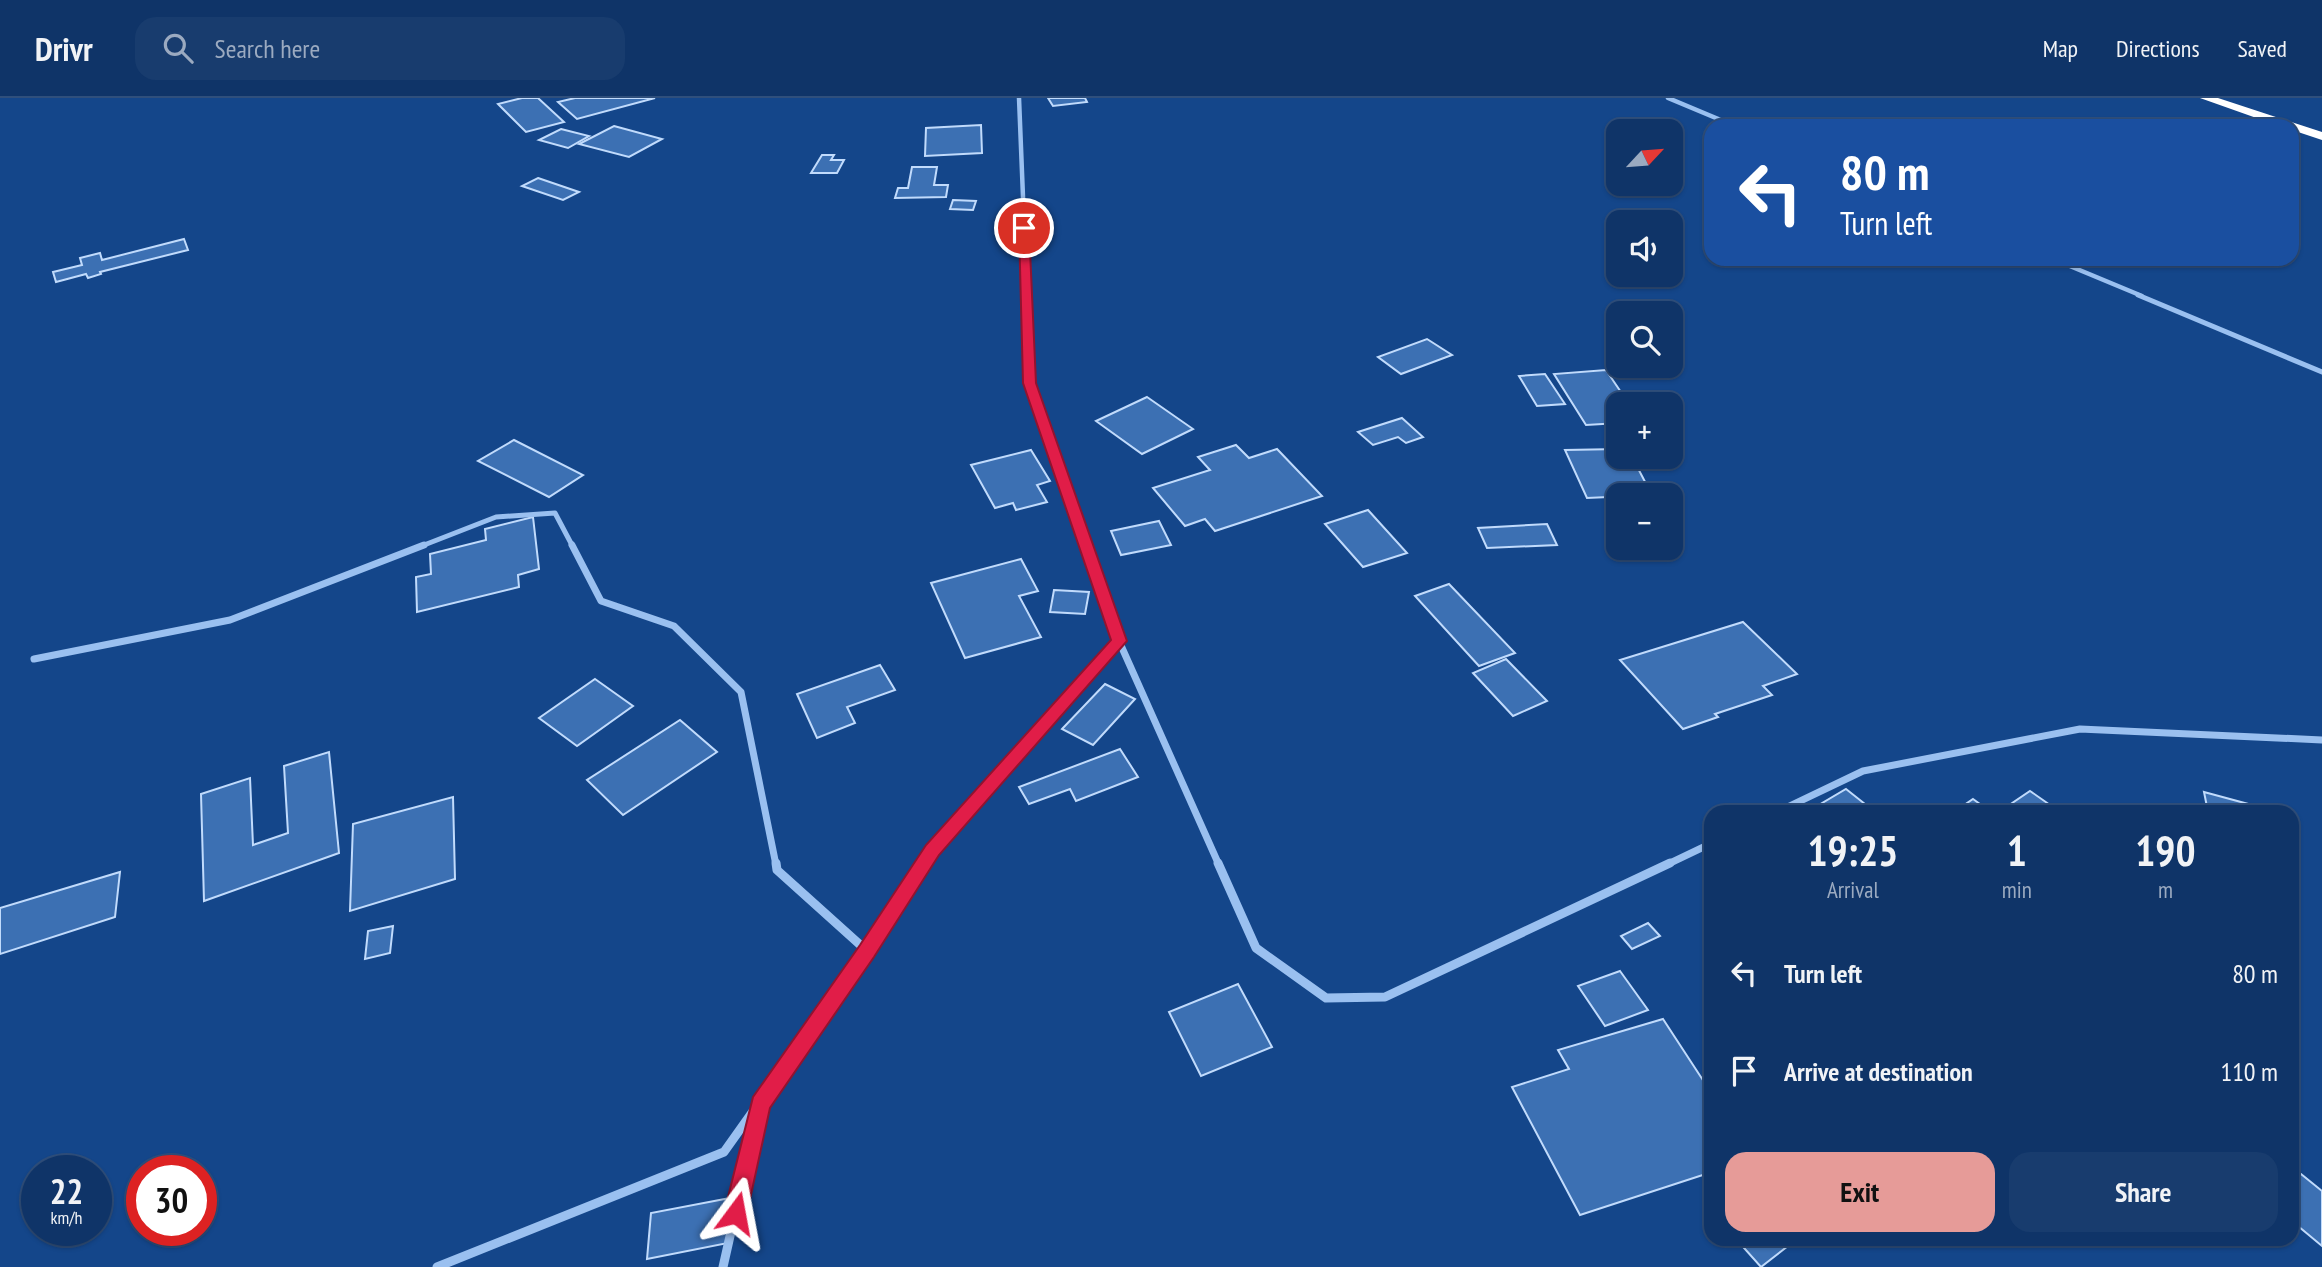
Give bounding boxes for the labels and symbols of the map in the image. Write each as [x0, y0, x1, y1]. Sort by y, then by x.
north arrow [1606, 119, 1684, 196]
pin [994, 198, 1054, 258]
speed limit sign: 30 [126, 1155, 217, 1246]
position arrow [699, 1176, 773, 1250]

